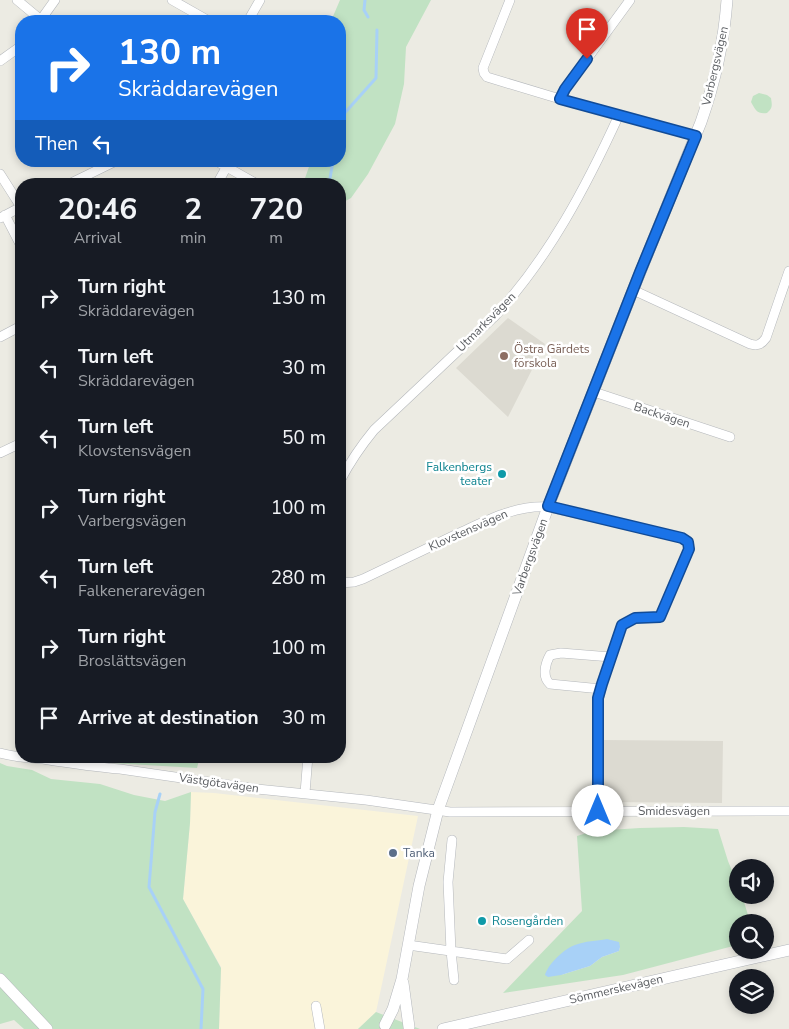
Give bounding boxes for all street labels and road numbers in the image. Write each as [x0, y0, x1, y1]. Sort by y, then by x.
street label: Varbergsvägen [698, 25, 732, 108]
street label: Utmarksvägen [453, 289, 519, 355]
street label: Backvägen [632, 398, 692, 432]
street label: Klovstensvägen [426, 505, 510, 555]
street label: Varbergsvägen [508, 516, 551, 599]
street label: Västgötavägen [177, 769, 260, 797]
street label: Smidesvägen [638, 803, 710, 819]
street label: Sömmerskevägen [568, 970, 664, 1008]

